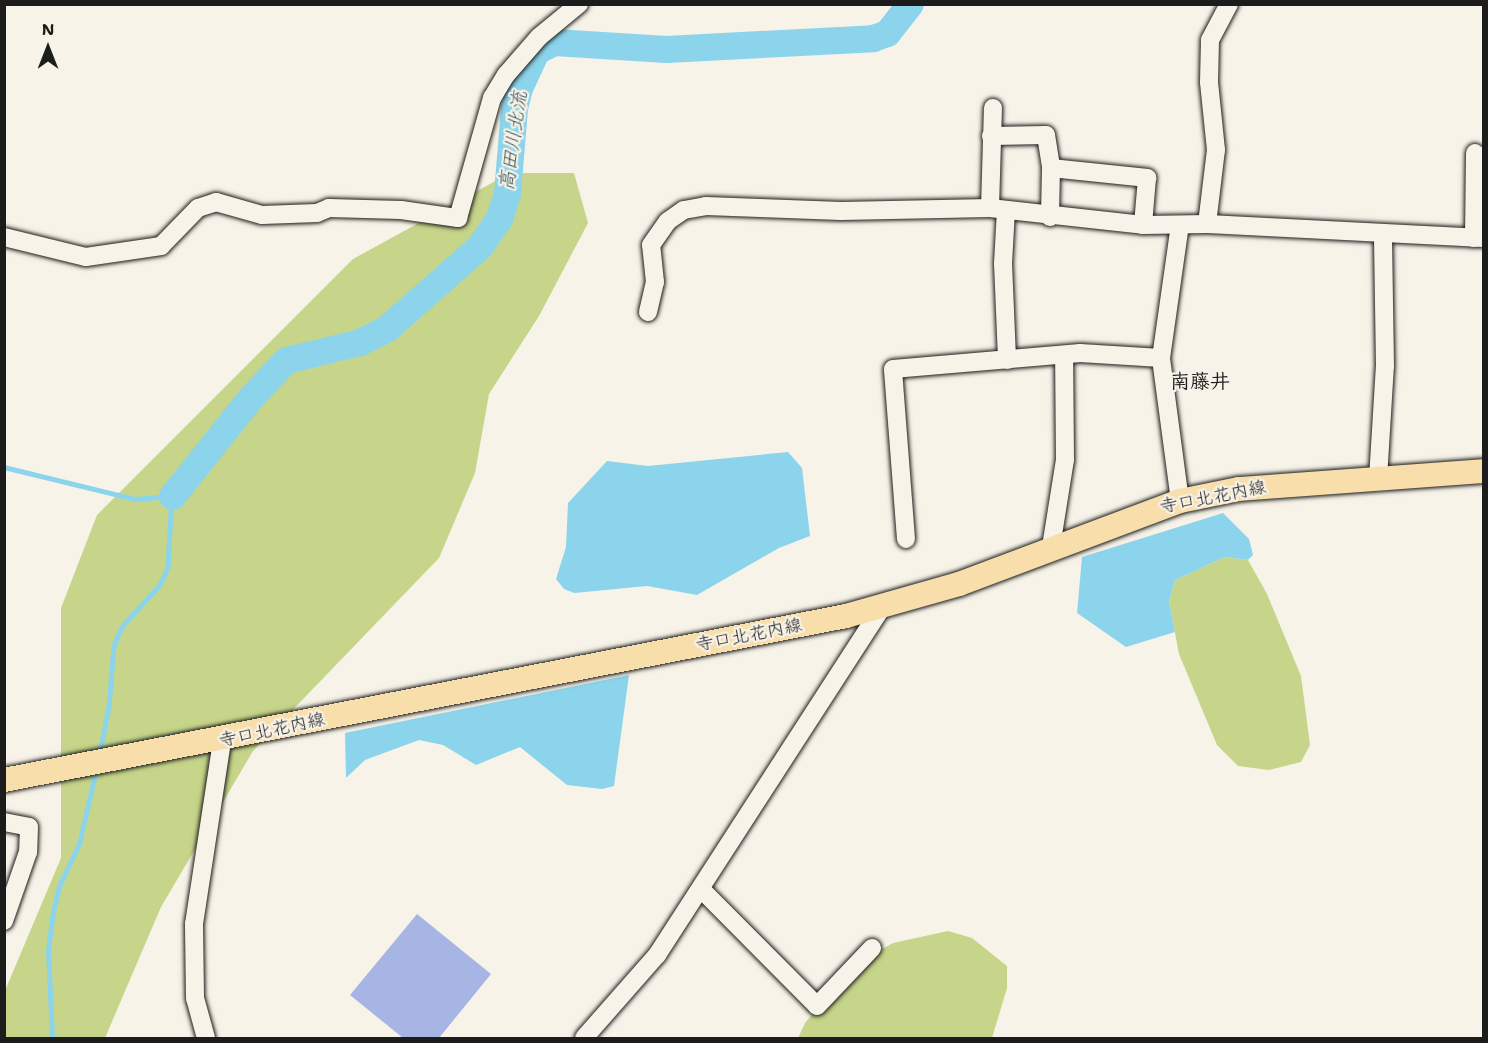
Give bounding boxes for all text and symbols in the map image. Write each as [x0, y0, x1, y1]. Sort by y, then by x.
north arrow [18, 18, 78, 78]
text: N [42, 19, 54, 40]
water label: 高田川北流 [494, 90, 532, 192]
district label: 南藤井 [1170, 369, 1230, 393]
street label: 寺口北花内線 [1158, 476, 1268, 518]
street label: 寺口北花内線 [694, 614, 804, 656]
street label: 寺口北花内線 [217, 708, 327, 752]

